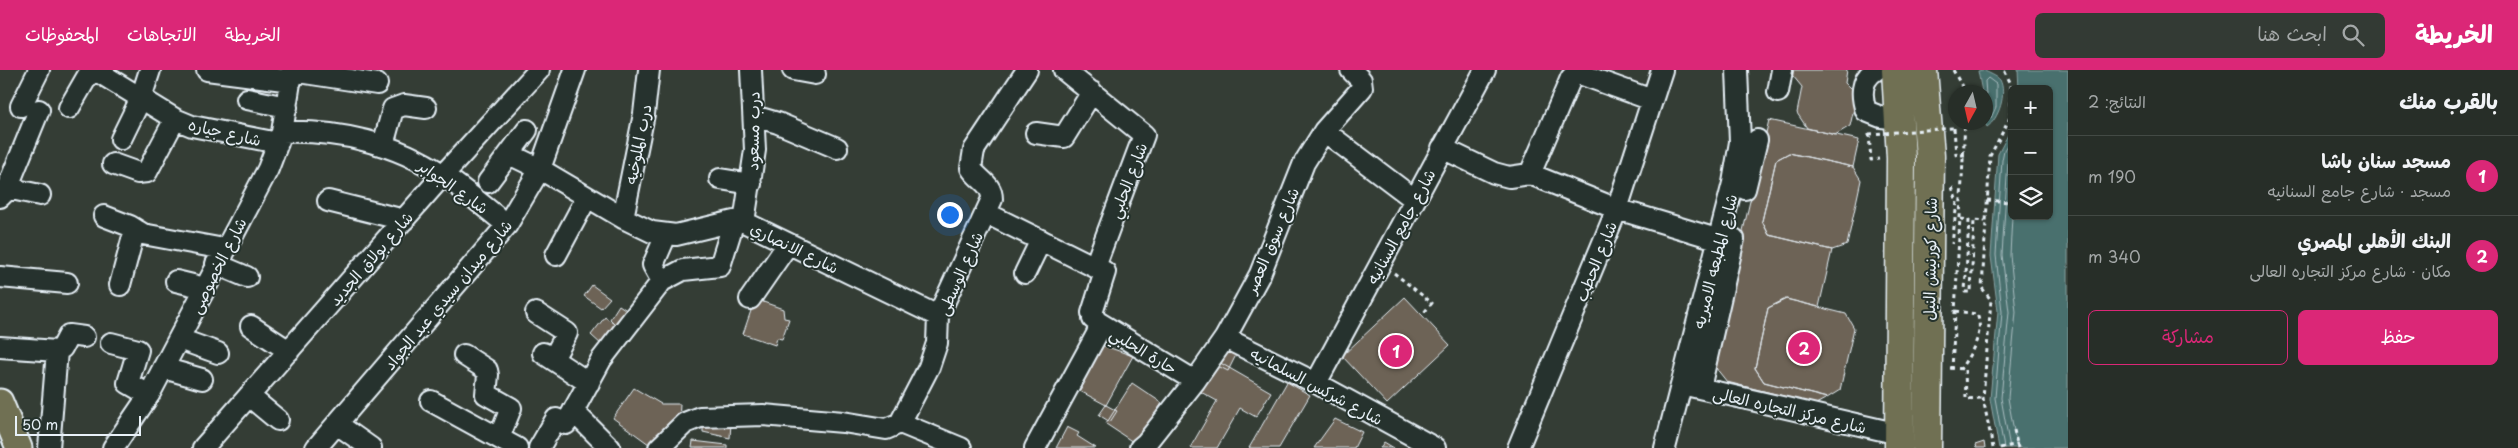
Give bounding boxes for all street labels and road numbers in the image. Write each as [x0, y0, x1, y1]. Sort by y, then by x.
street label: درب مسعود [739, 91, 765, 171]
street label: درب الملوخيه [617, 102, 657, 186]
street label: شارع جياره [186, 111, 264, 152]
street label: شارع الحلبي [1102, 139, 1156, 223]
street label: شارع الجوابر [412, 152, 494, 220]
street label: شارع جامع السنانيه [1360, 164, 1441, 288]
street label: شارع سوق العصر [1237, 183, 1305, 299]
street label: شارع المطبعه الاميريه [1686, 191, 1743, 331]
street label: شارع كورنيش النيل [1916, 197, 1943, 321]
street label: شارع بولاق الجديد [322, 205, 419, 311]
street label: شارع الخصوصى [182, 213, 252, 318]
street label: شارع ميدان سيدي عبد الجواد [377, 214, 518, 375]
street label: شارع الانصاري [746, 215, 843, 280]
street label: شارع الحطب [1568, 217, 1623, 305]
street label: شارع الوسطى [930, 227, 989, 319]
street label: حارة الحلبي [1104, 321, 1182, 383]
street label: شارع شركس السلمانيه [1246, 340, 1388, 431]
street label: شارع مركز التجاره العالى [1711, 380, 1869, 439]

